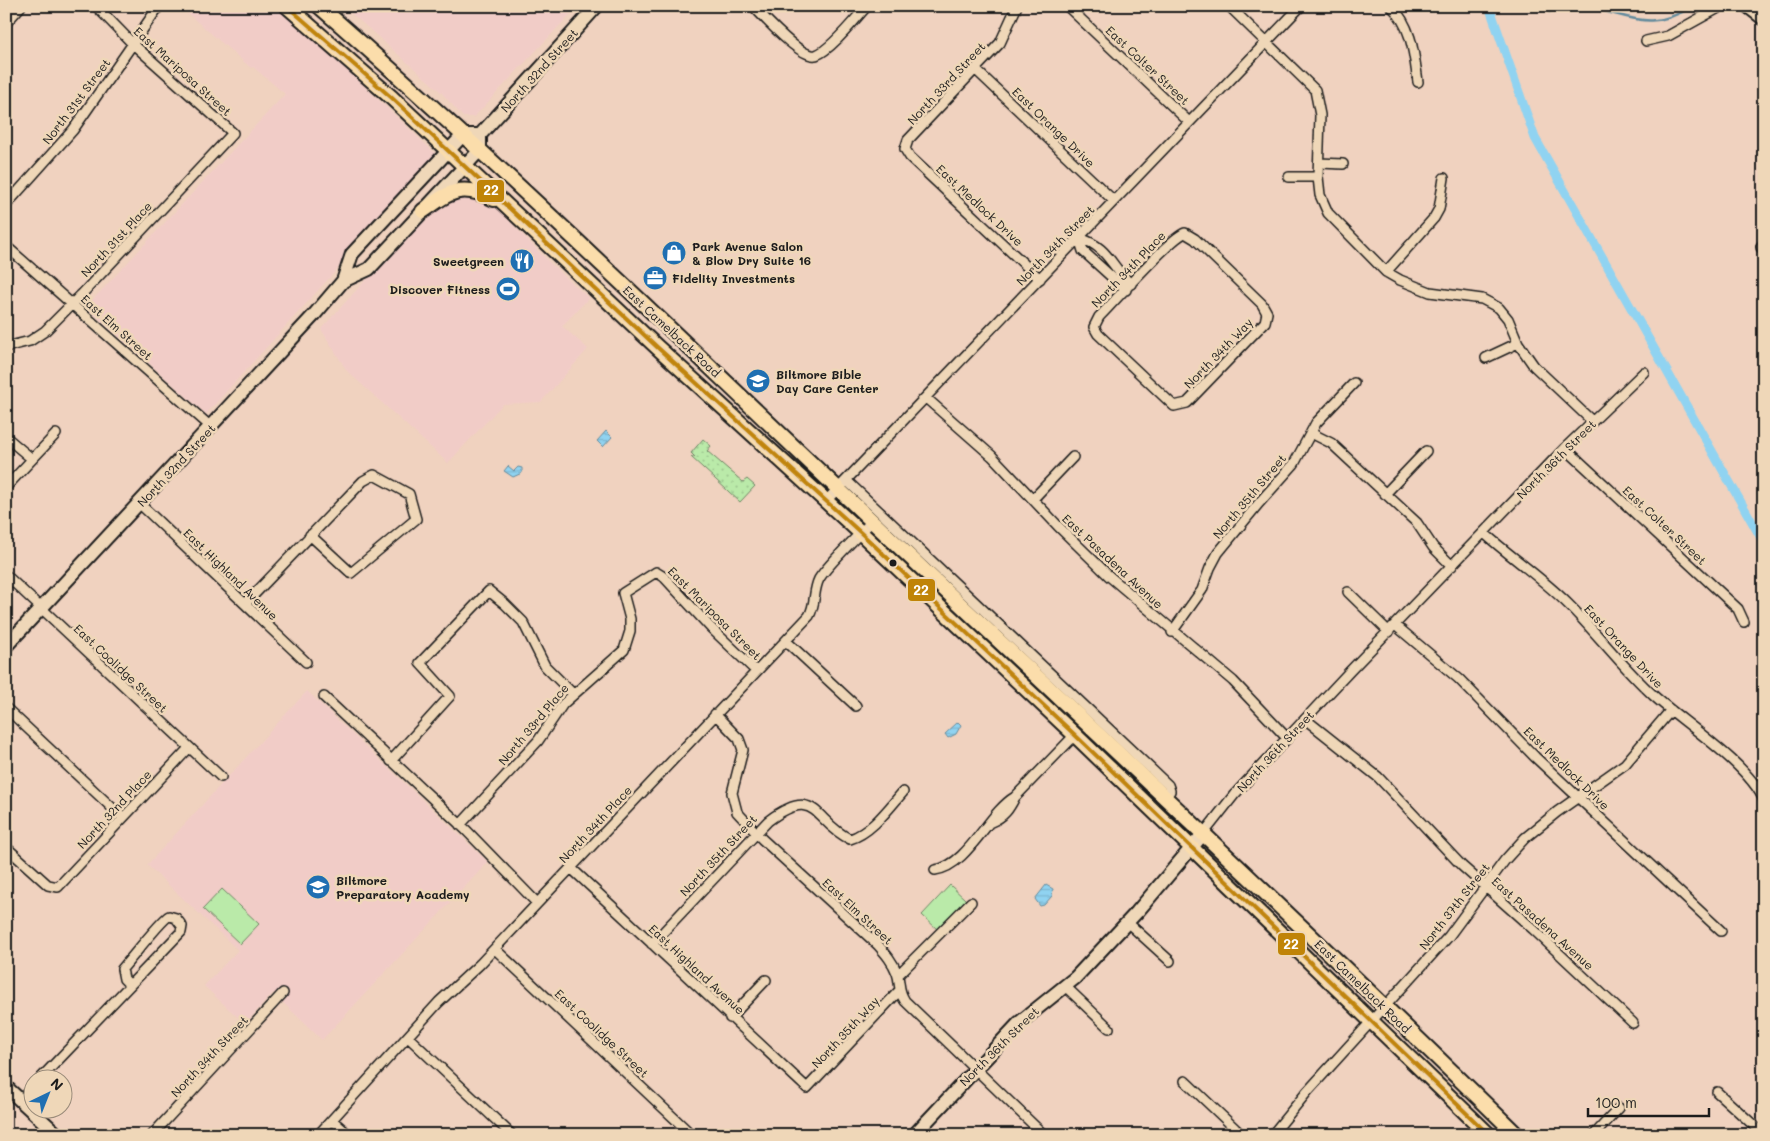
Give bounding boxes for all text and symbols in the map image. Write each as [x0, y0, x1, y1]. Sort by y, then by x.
street label: East Colter Street [1103, 22, 1193, 108]
street label: East Mariposa Street [131, 23, 235, 119]
street label: North 32nd Street [497, 25, 581, 115]
street label: North 33rd Street [903, 38, 989, 128]
street label: North 31st Street [38, 55, 114, 147]
street label: East Orange Drive [1009, 83, 1099, 171]
street label: East Medlock Drive [933, 161, 1027, 249]
line badge: 22 [476, 179, 505, 203]
text: 22 [483, 180, 499, 199]
street label: North 31st Place [77, 198, 155, 280]
street label: North 34th Street [1012, 201, 1098, 289]
street label: North 34th Place [1087, 227, 1169, 311]
place label: Park Avenue Salon & Blow Dry Suite 16 [692, 238, 811, 268]
shop icon: Park Avenue Salon & Blow Dry Suite 16 [661, 240, 687, 266]
restaurant icon: Sweetgreen [509, 248, 535, 274]
place label: Sweetgreen [433, 253, 504, 269]
office icon: Fidelity Investments [642, 265, 668, 291]
place label: Fidelity Investments [672, 270, 795, 286]
sports icon: Discover Fitness [495, 276, 521, 302]
place label: Discover Fitness [389, 281, 490, 297]
street label: East Camelback Road [620, 282, 724, 381]
street label: East Elm Street [78, 291, 156, 363]
street label: North 34th Way [1180, 314, 1256, 392]
place label: Biltmore Bible Day Care Center [776, 366, 878, 396]
school or university icon: Biltmore Bible Day Care Center [745, 368, 771, 394]
street label: North 36th Street [1513, 416, 1599, 502]
street label: North 32nd Street [133, 420, 219, 510]
street label: North 35th Street [1209, 450, 1289, 542]
street label: East Colter Street [1620, 482, 1710, 568]
street label: East Pasadena Avenue [1059, 510, 1167, 612]
street label: East Highland Avenue [180, 525, 282, 623]
unlabelled marker [888, 558, 898, 568]
street label: East Mariposa Street [665, 563, 765, 663]
line badge: 22 [907, 578, 936, 602]
text: 22 [913, 580, 929, 599]
street label: East Orange Drive [1581, 601, 1667, 691]
street label: East Coolidge Street [71, 620, 171, 716]
street label: North 33rd Place [494, 680, 572, 768]
street label: North 36th Street [1233, 707, 1317, 795]
street label: East Medlock Drive [1521, 723, 1613, 813]
street label: North 32nd Place [73, 766, 155, 852]
street label: North 34th Place [555, 782, 635, 866]
street label: North 35th Street [676, 811, 760, 899]
street label: North 37th Street [1415, 859, 1493, 953]
place label: Biltmore Preparatory Academy [336, 872, 470, 902]
street label: East Pasadena Avenue [1489, 873, 1597, 973]
school or university icon: Biltmore Preparatory Academy [305, 874, 331, 900]
street label: East Elm Street [819, 874, 897, 948]
street label: East Highland Avenue [646, 920, 748, 1018]
line badge: 22 [1277, 932, 1306, 956]
text: 22 [1283, 934, 1299, 953]
street label: East Camelback Road [1312, 936, 1415, 1036]
street label: East Coolidge Street [552, 985, 652, 1081]
street label: North 35th Way [808, 993, 882, 1071]
street label: North 36th Street [956, 1003, 1042, 1089]
street label: North 34th Street [167, 1012, 251, 1100]
north arrow [22, 1068, 72, 1118]
text: N [47, 1074, 68, 1095]
scale bar [1588, 1086, 1709, 1118]
text: 100 m [1595, 1092, 1637, 1112]

